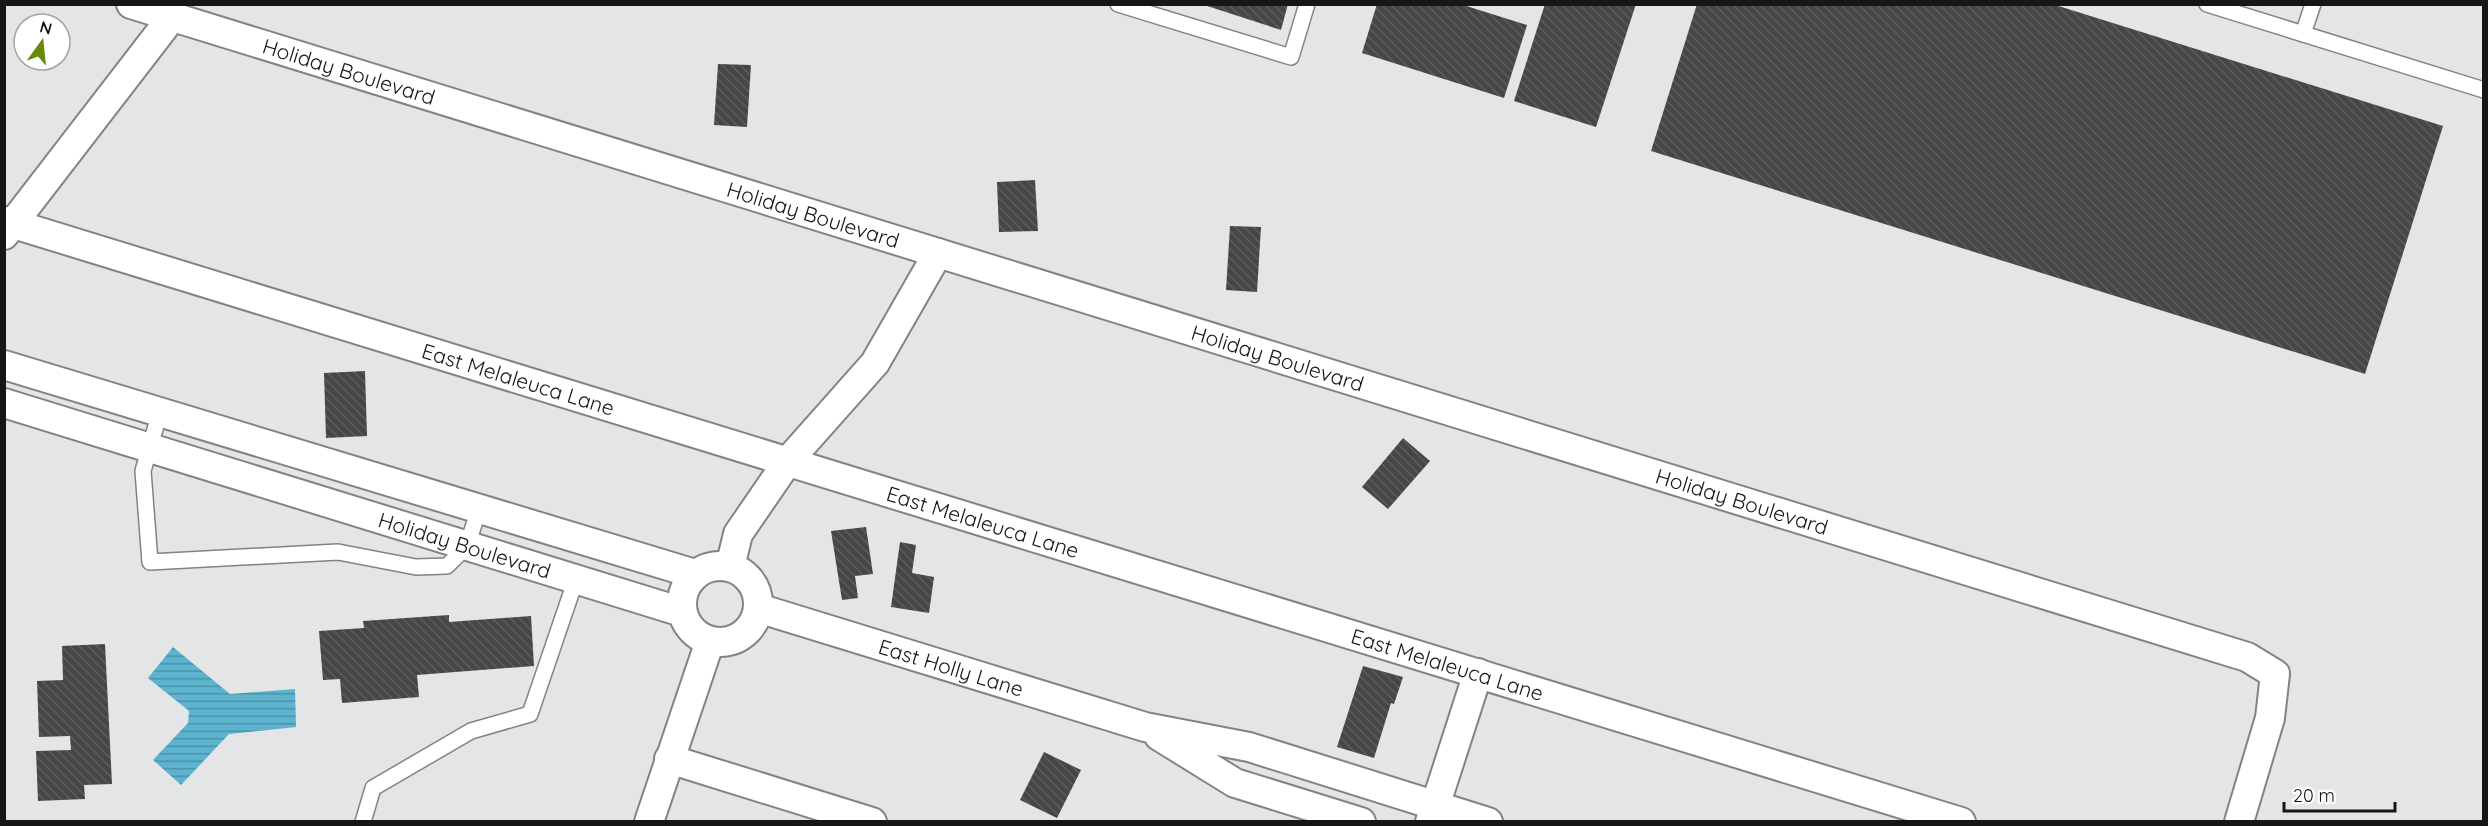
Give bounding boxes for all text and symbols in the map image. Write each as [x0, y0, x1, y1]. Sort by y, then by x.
north arrow [12, 12, 72, 72]
text: N [38, 16, 54, 39]
street label: Holiday Boulevard [259, 32, 438, 110]
street label: Holiday Boulevard [724, 176, 903, 253]
street label: Holiday Boulevard [1188, 319, 1367, 397]
street label: East Melaleuca Lane [419, 337, 618, 421]
street label: Holiday Boulevard [1653, 462, 1831, 540]
street label: East Melaleuca Lane [883, 480, 1082, 563]
street label: Holiday Boulevard [375, 506, 554, 584]
street label: East Melaleuca Lane [1348, 623, 1547, 706]
street label: East Holly Lane [875, 633, 1027, 702]
scale bar [2284, 775, 2395, 813]
text: 20 m [2293, 784, 2335, 807]

